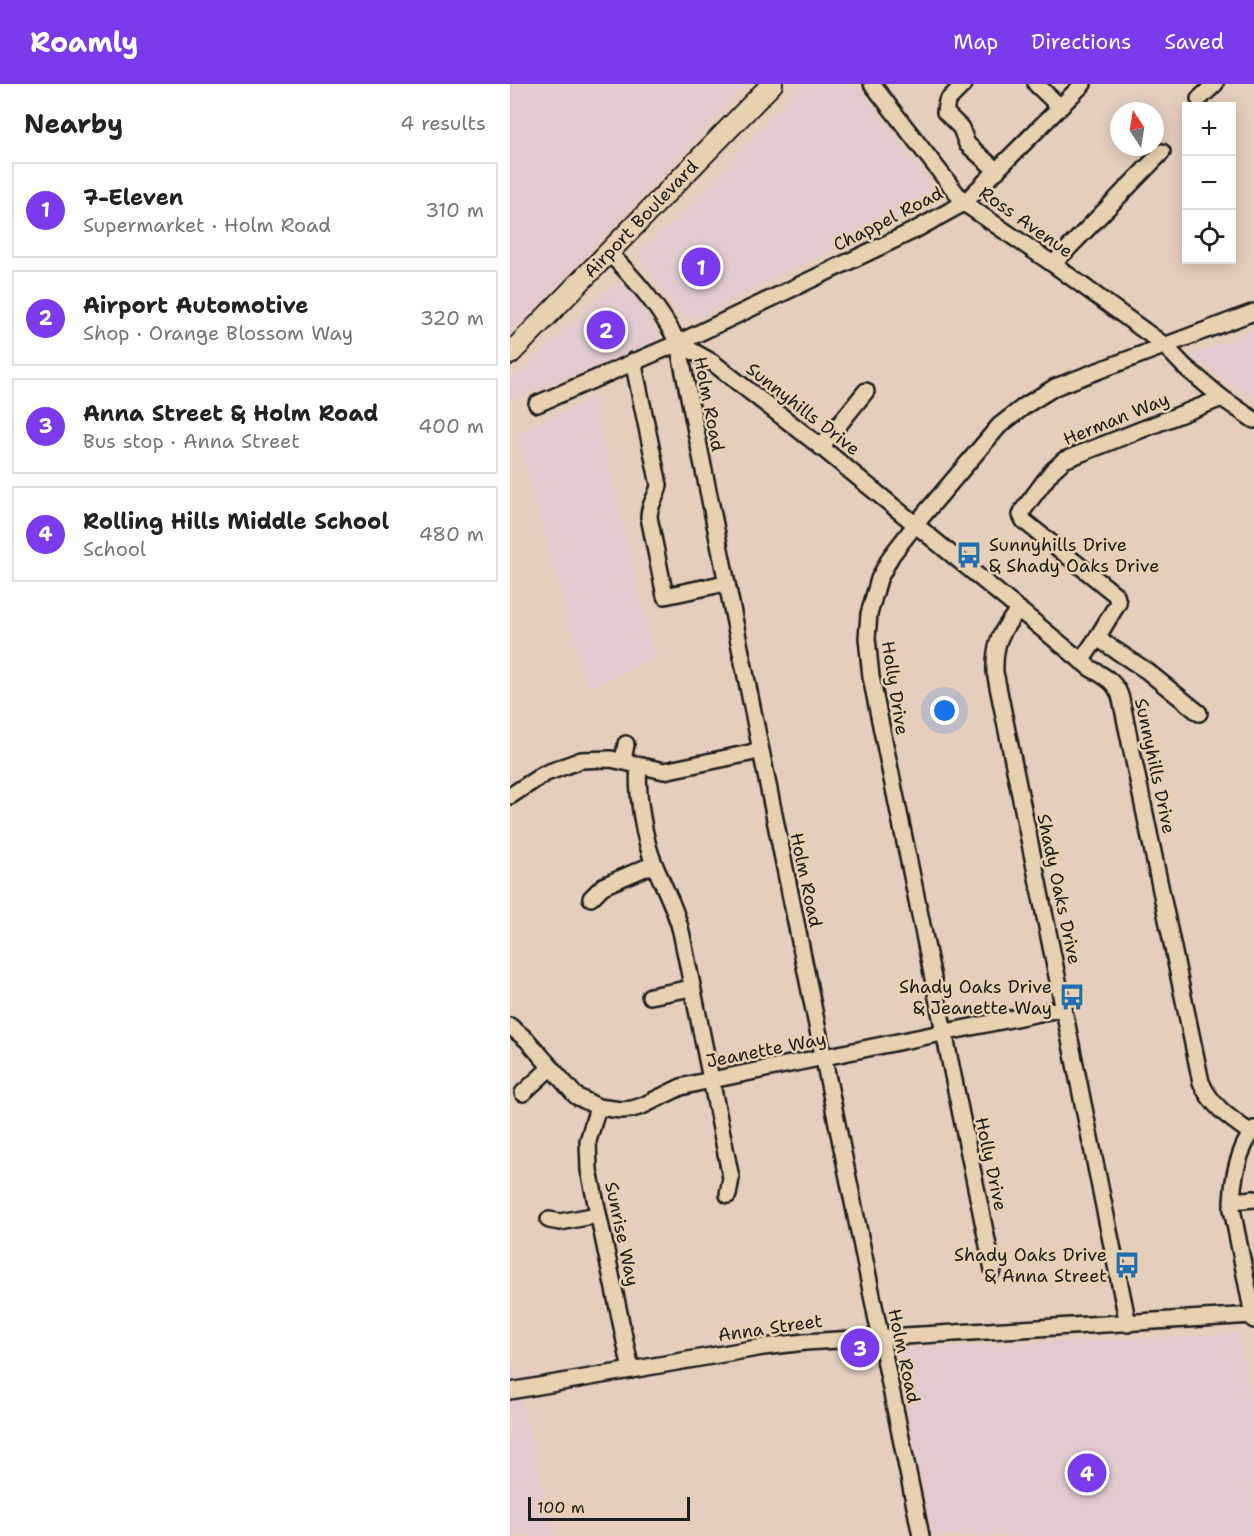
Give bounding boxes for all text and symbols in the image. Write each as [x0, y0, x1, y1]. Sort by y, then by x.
text: Roamly [30, 23, 138, 61]
text: Map [953, 28, 998, 56]
text: Directions [1031, 28, 1131, 56]
text: Saved [1164, 28, 1224, 56]
north arrow [1110, 102, 1164, 156]
map controls [1182, 102, 1236, 264]
button: + [1182, 102, 1236, 156]
text: Nearby [24, 106, 123, 141]
text: 4 results [400, 110, 486, 136]
street label: Airport Boulevard [578, 155, 704, 283]
button: − [1182, 156, 1236, 210]
street label: Chappel Road [829, 181, 947, 257]
street label: Ross Avenue [974, 181, 1078, 263]
text: 7-Eleven [83, 183, 183, 212]
text: 1 [41, 197, 50, 223]
text: 310 m [425, 197, 484, 223]
button: locate [1182, 210, 1236, 264]
text: Supermarket · Holm Road [83, 212, 331, 238]
pin: 1 [682, 244, 720, 290]
text: Airport Automotive [83, 291, 309, 320]
text: 2 [39, 305, 53, 331]
text: 320 m [420, 305, 484, 331]
pin: 2 [586, 308, 626, 352]
text: Shop · Orange Blossom Way [83, 320, 353, 346]
street label: Holm Road [688, 355, 730, 453]
street label: Sunnyhills Drive [741, 357, 865, 461]
street label: Herman Way [1059, 387, 1173, 451]
text: Anna Street & Holm Road [83, 399, 379, 428]
text: 3 [39, 413, 53, 439]
text: 400 m [418, 413, 484, 439]
text: Bus stop · Anna Street [83, 428, 300, 454]
text: Rolling Hills Middle School [83, 507, 389, 536]
text: 4 [39, 521, 53, 547]
text: 480 m [419, 521, 484, 547]
place label: Sunnyhills Drive & Shady Oaks Drive [989, 533, 1159, 578]
text: School [83, 536, 146, 562]
bus stop icon: Sunnyhills Drive & Shady Oaks Drive [954, 540, 984, 570]
street label: Holly Drive [876, 639, 914, 737]
your location [930, 696, 959, 725]
street label: Sunnyhills Drive [1129, 696, 1181, 836]
street label: Shady Oaks Drive [1031, 812, 1087, 966]
street label: Holm Road [784, 830, 828, 930]
place label: Shady Oaks Drive & Jeanette Way [899, 975, 1052, 1020]
bus stop icon: Shady Oaks Drive & Jeanette Way [1057, 982, 1087, 1012]
street label: Jeanette Way [704, 1027, 828, 1073]
street label: Holly Drive [969, 1115, 1013, 1213]
street label: Sunrise Way [599, 1180, 645, 1288]
place label: Shady Oaks Drive & Anna Street [954, 1243, 1107, 1288]
bus stop icon: Shady Oaks Drive & Anna Street [1112, 1250, 1142, 1280]
street label: Holm Road [882, 1306, 926, 1406]
street label: Anna Street [716, 1309, 824, 1347]
pin: 3 [840, 1326, 880, 1370]
pin: 4 [1068, 1450, 1106, 1496]
scale bar [528, 1494, 690, 1522]
text: 100 m [537, 1497, 585, 1518]

